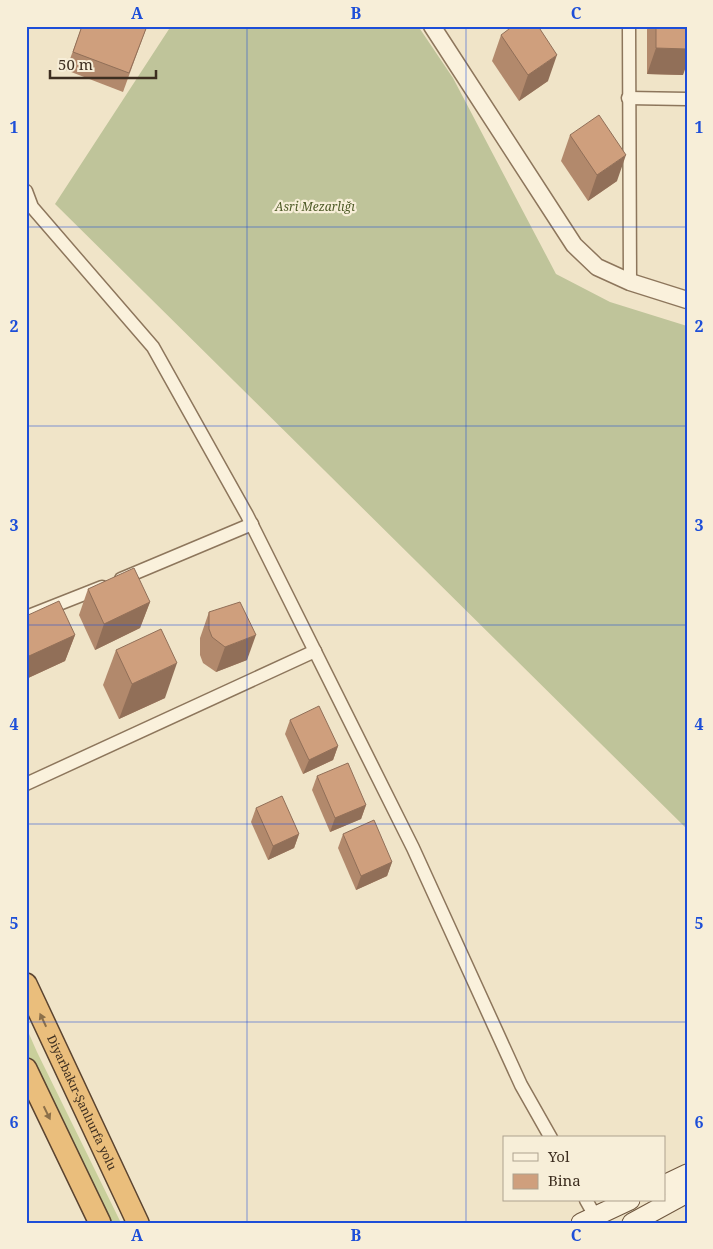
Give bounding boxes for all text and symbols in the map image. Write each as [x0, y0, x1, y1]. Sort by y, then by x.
text: A [131, 2, 144, 24]
text: B [351, 2, 362, 24]
text: C [571, 2, 582, 24]
scale bar [50, 48, 156, 80]
text: 50 m [58, 54, 93, 74]
text: 1 [9, 116, 19, 138]
text: 1 [694, 116, 704, 138]
park label: Asri Mezarlığı [274, 198, 355, 215]
text: 2 [9, 315, 19, 337]
text: 2 [694, 315, 704, 337]
text: 3 [9, 514, 19, 536]
text: 3 [694, 514, 704, 536]
text: 4 [9, 713, 19, 735]
text: 4 [694, 713, 704, 735]
text: 5 [9, 912, 19, 934]
text: 5 [694, 912, 704, 934]
one-way arrow [39, 1013, 47, 1027]
street label: Diyarbakır-Şanlıurfa yolu [43, 1032, 121, 1173]
one-way arrow [43, 1106, 52, 1121]
text: 6 [9, 1111, 19, 1133]
text: 6 [694, 1111, 704, 1133]
legend [503, 1136, 666, 1202]
text: Yol [547, 1146, 570, 1166]
text: Bina [548, 1170, 581, 1190]
text: A [131, 1224, 144, 1246]
text: B [351, 1224, 362, 1246]
text: C [571, 1224, 582, 1246]

